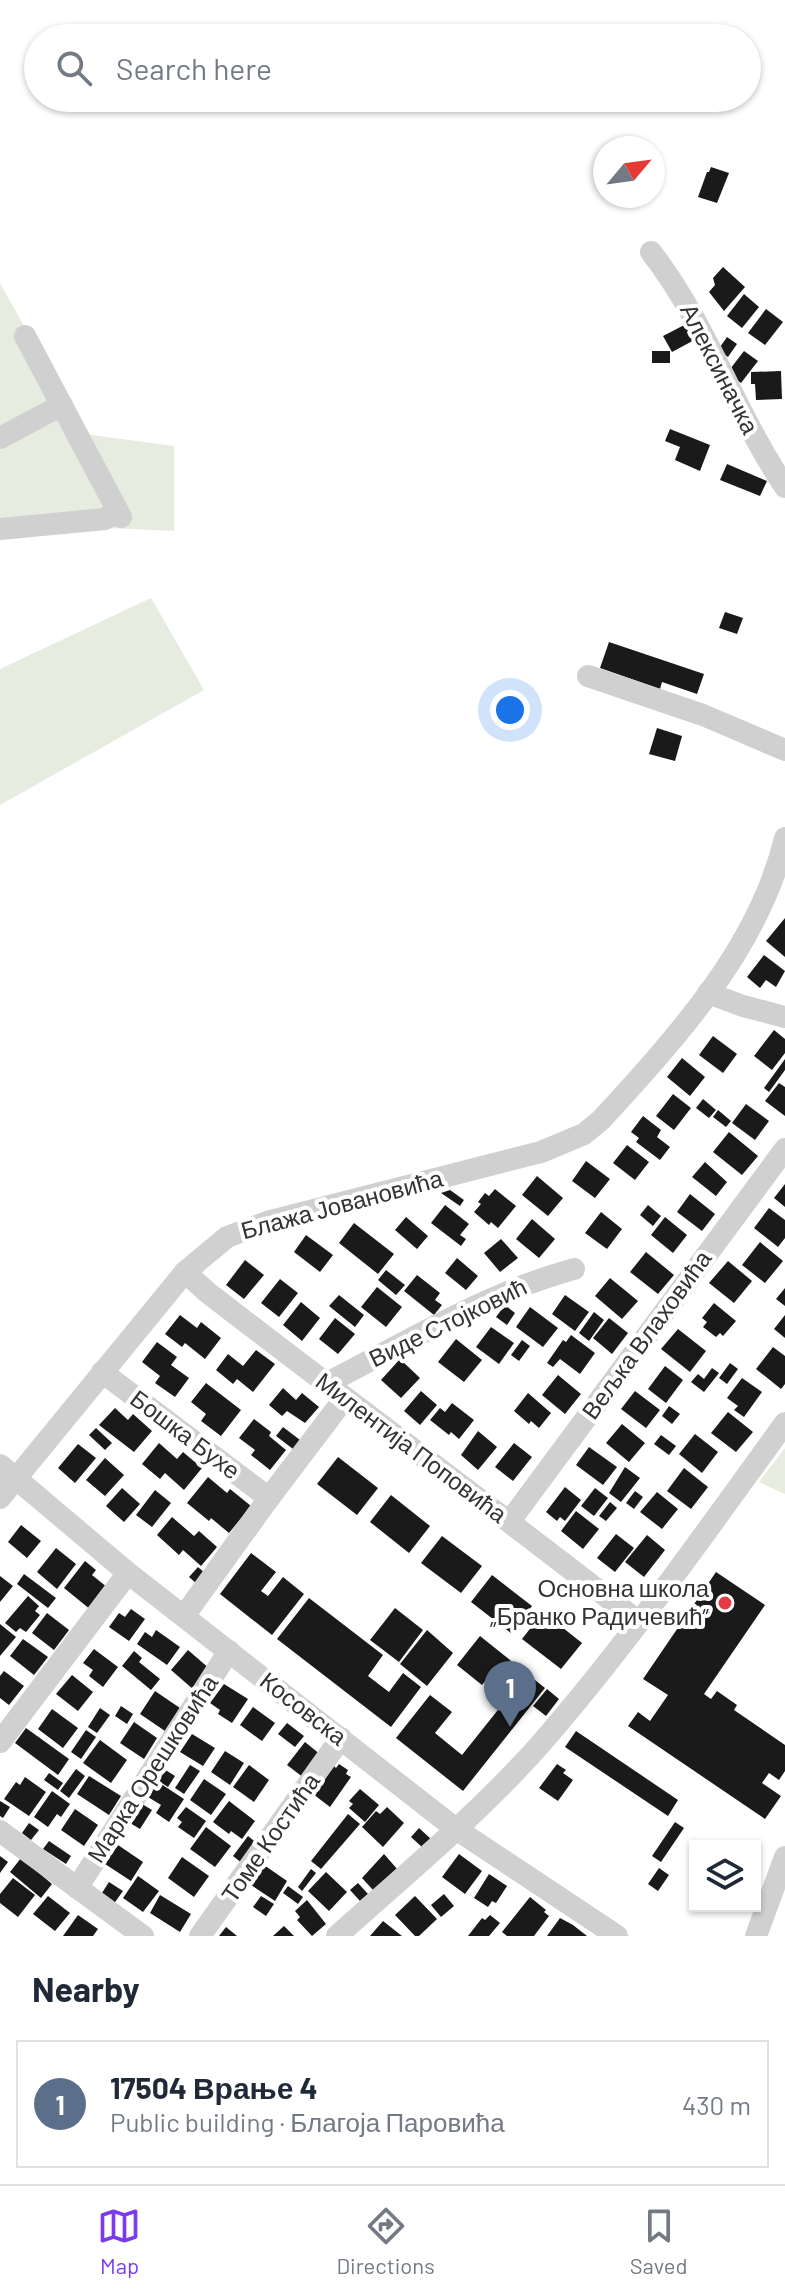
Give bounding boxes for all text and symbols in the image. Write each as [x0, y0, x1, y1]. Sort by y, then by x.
search box [24, 24, 761, 112]
icon: search [52, 46, 96, 90]
text: Search here [116, 50, 272, 86]
north arrow [593, 136, 665, 208]
street label: Алексиначка [675, 298, 766, 439]
your location [490, 690, 530, 730]
street label: Блажа Јовановића [238, 1163, 446, 1244]
street label: Вељка Влаховића [575, 1244, 717, 1424]
street label: Виде Стојковић [364, 1271, 531, 1372]
street label: Милентија Поповића [311, 1366, 514, 1528]
street label: Бошка Бухе [125, 1383, 246, 1484]
place label: Основна школа „Бранко Радичевић” [490, 1573, 710, 1630]
marker: Основна школа „Бранко Радичевић” [716, 1594, 734, 1612]
pin: 1 [484, 1661, 536, 1727]
street label: Косовска [255, 1665, 353, 1751]
street label: Марка Орешковића [80, 1668, 224, 1867]
street label: Томе Костића [215, 1766, 325, 1907]
map controls [689, 1840, 761, 1912]
button: layers [689, 1840, 761, 1912]
text: Nearby [32, 1968, 140, 2009]
text: 17504 Врање 4 [110, 2069, 318, 2105]
text: 1 [55, 2089, 65, 2120]
text: 430 m [682, 2089, 751, 2120]
text: Public building · Благоја Паровића [110, 2106, 505, 2137]
tab: Map [97, 2204, 141, 2278]
tab: Directions [336, 2204, 435, 2278]
tab: Saved [630, 2204, 687, 2278]

